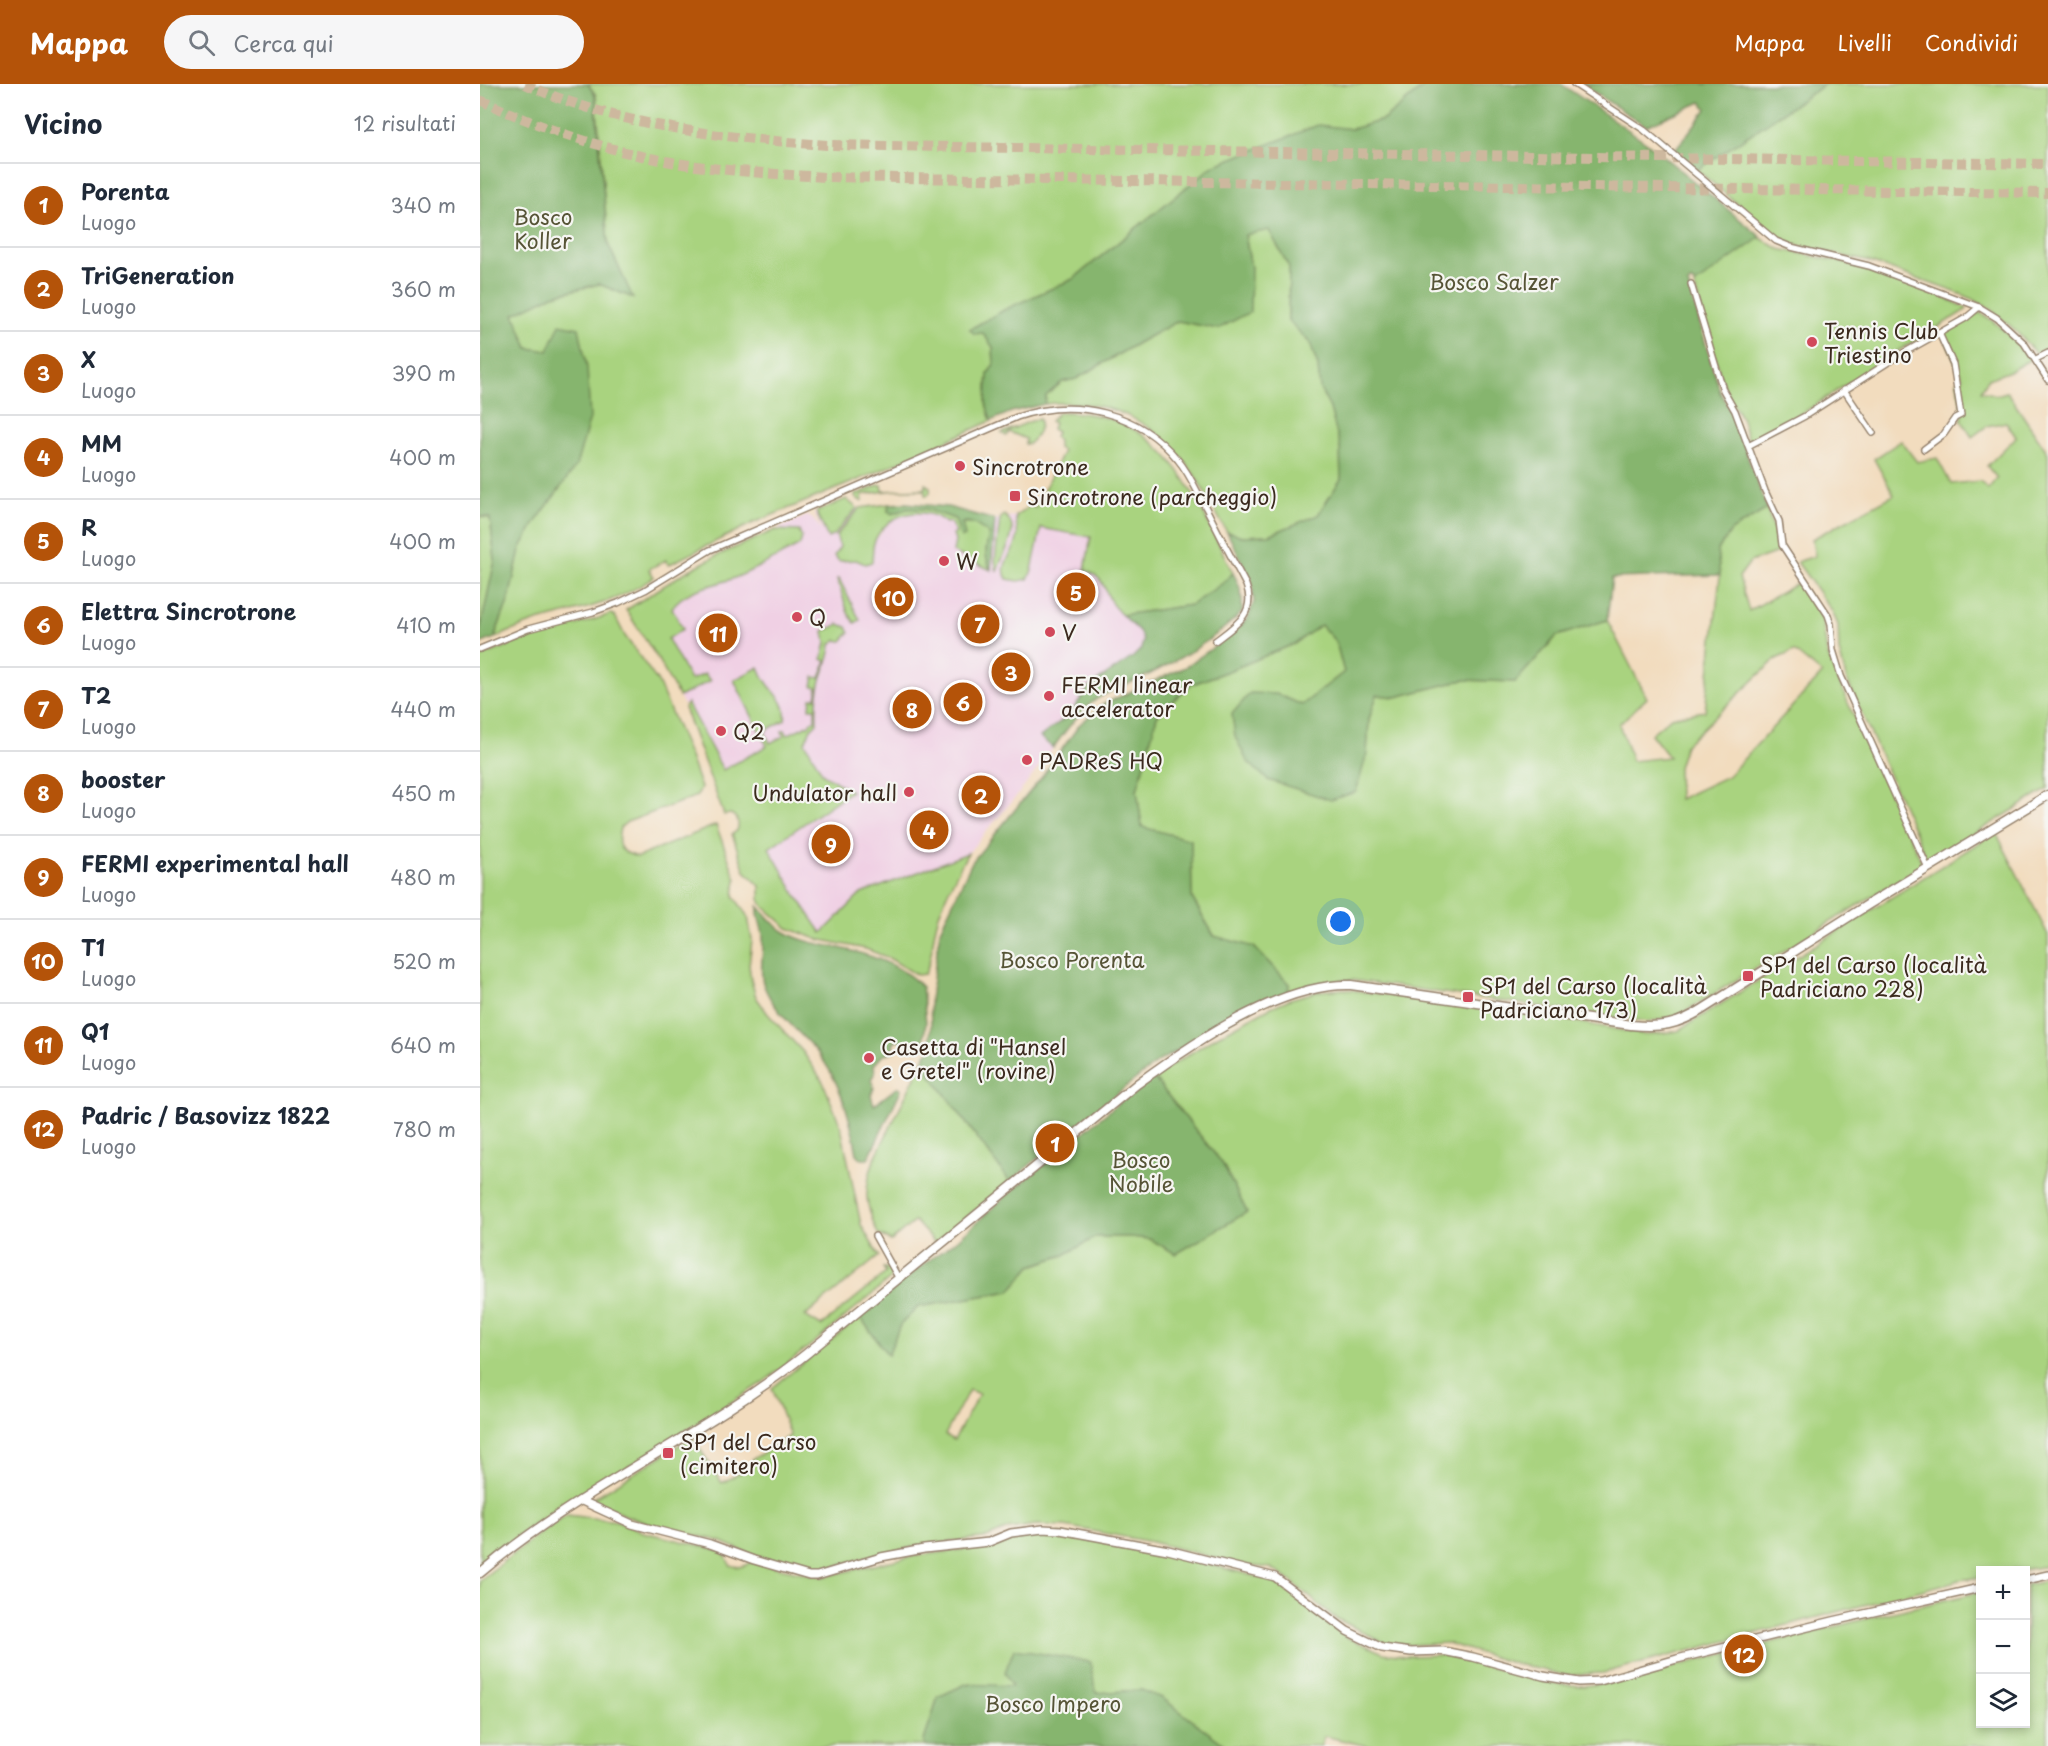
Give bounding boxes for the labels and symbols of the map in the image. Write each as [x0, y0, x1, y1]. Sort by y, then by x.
park label: Bosco Koller [514, 200, 572, 256]
park label: Bosco Salzer [1429, 265, 1559, 297]
place label: Tennis Club Triestino [1824, 314, 1938, 370]
marker: Tennis Club Triestino [1805, 335, 1819, 349]
place label: Sincrotrone [972, 450, 1089, 482]
marker: Sincrotrone [953, 459, 967, 473]
place label: Sincrotrone (parcheggio) [1027, 480, 1277, 512]
marker: Sincrotrone (parcheggio) [1008, 489, 1022, 503]
place label: W [956, 545, 978, 577]
marker: W [937, 554, 951, 568]
pin: 5 [1056, 570, 1096, 614]
pin: 10 [874, 574, 914, 620]
place label: Q [809, 601, 826, 633]
pin: 7 [960, 602, 1000, 646]
pin: 11 [698, 610, 738, 656]
marker: Q [790, 610, 804, 624]
place label: V [1062, 616, 1077, 648]
marker: V [1043, 625, 1057, 639]
pin: 3 [992, 650, 1030, 694]
place label: FERMI linear accelerator [1061, 668, 1193, 724]
pin: 6 [944, 680, 982, 724]
pin: 8 [892, 686, 932, 732]
marker: FERMI linear accelerator [1042, 689, 1056, 703]
place label: Q2 [733, 715, 765, 747]
marker: Q2 [714, 724, 728, 738]
place label: PADReS HQ [1039, 744, 1163, 776]
marker: PADReS HQ [1020, 753, 1034, 767]
pin: 2 [962, 772, 1000, 818]
place label: Undulator hall [752, 776, 897, 808]
marker: Undulator hall [902, 785, 916, 799]
pin: 4 [910, 808, 948, 852]
pin: 9 [812, 822, 850, 867]
your location [1326, 907, 1355, 936]
park label: Bosco Porenta [999, 943, 1145, 975]
place label: SP1 del Carso (località Padriciano 228) [1760, 948, 1987, 1004]
place label: SP1 del Carso (località Padriciano 173) [1480, 969, 1707, 1025]
marker: SP1 del Carso (località Padriciano 228) [1741, 969, 1755, 983]
marker: SP1 del Carso (località Padriciano 173) [1461, 990, 1475, 1004]
place label: Casetta di "Hansel e Gretel" (rovine) [881, 1030, 1066, 1086]
marker: Casetta di "Hansel e Gretel" (rovine) [862, 1051, 876, 1065]
pin: 1 [1036, 1120, 1074, 1166]
park label: Bosco Nobile [1109, 1143, 1173, 1199]
place label: SP1 del Carso (cimitero) [680, 1425, 816, 1481]
marker: SP1 del Carso (cimitero) [661, 1446, 675, 1460]
pin: 12 [1724, 1632, 1764, 1676]
park label: Bosco Impero [985, 1687, 1121, 1719]

